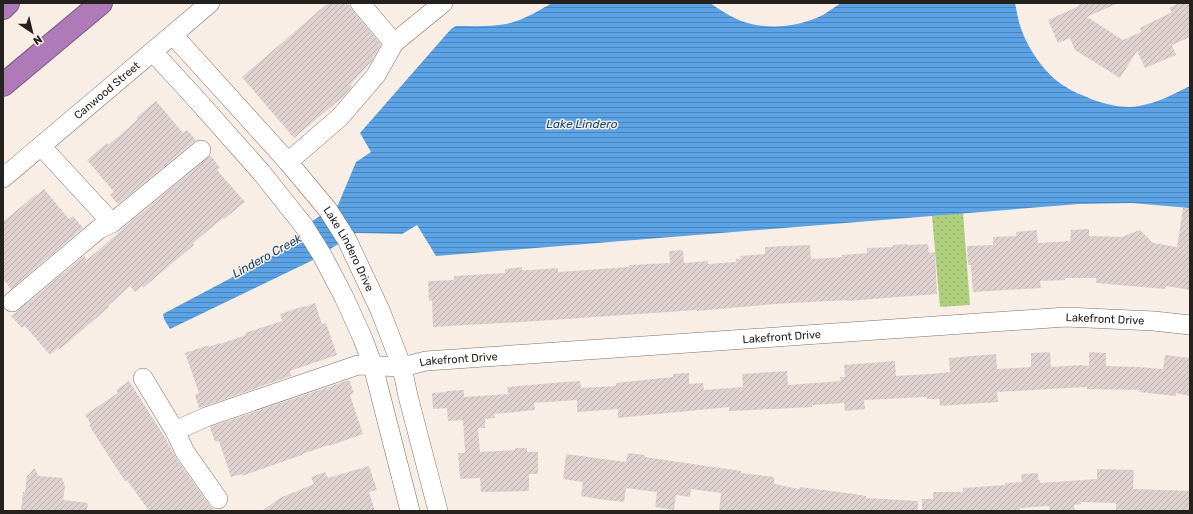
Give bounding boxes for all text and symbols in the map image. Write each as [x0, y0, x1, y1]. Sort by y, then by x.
north arrow [12, 12, 52, 52]
text: N [30, 32, 44, 47]
street label: Canwood Street [71, 58, 143, 122]
water label: Lake Lindero [546, 117, 618, 131]
street label: Lake Lindero Drive [321, 204, 377, 293]
water label: Lindero Creek [230, 231, 305, 281]
street label: Lakefront Drive [1065, 310, 1145, 327]
street label: Lakefront Drive [742, 327, 821, 346]
street label: Lakefront Drive [418, 350, 498, 369]

